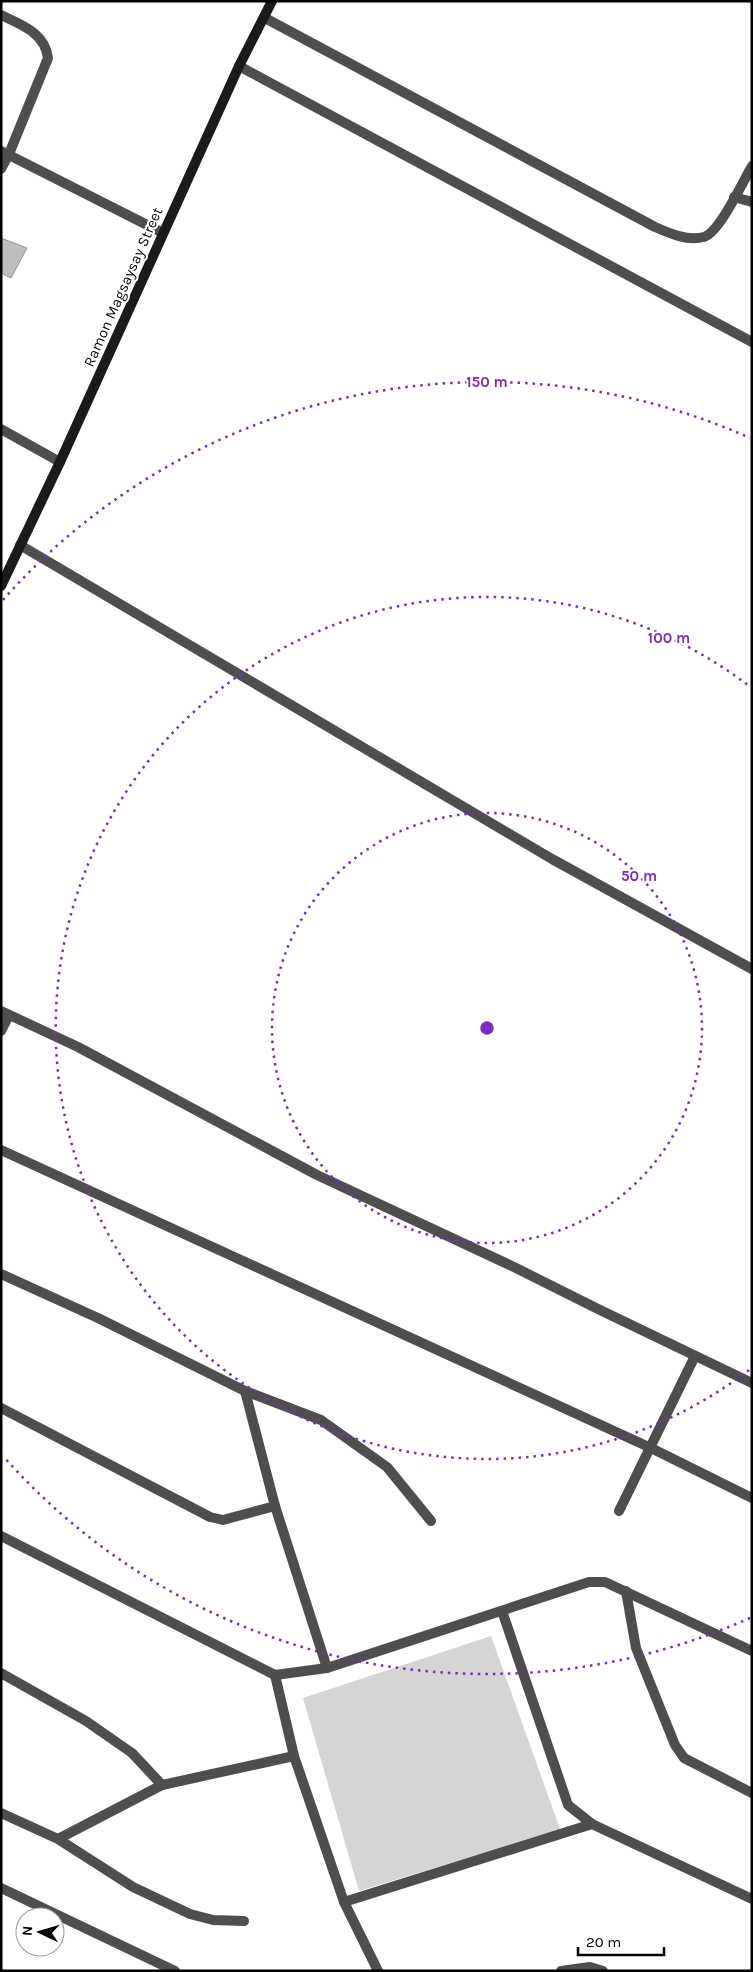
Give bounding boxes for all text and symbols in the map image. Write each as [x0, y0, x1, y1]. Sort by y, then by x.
street label: Ramon Magsaysay Street [80, 204, 166, 370]
text: 150 m [466, 373, 508, 391]
text: 100 m [648, 629, 690, 647]
text: 50 m [621, 867, 657, 885]
centre of rings [478, 1019, 496, 1037]
north arrow [15, 1907, 65, 1957]
scale bar [578, 1924, 664, 1956]
text: N [19, 1925, 36, 1937]
text: 20 m [586, 1933, 621, 1951]

